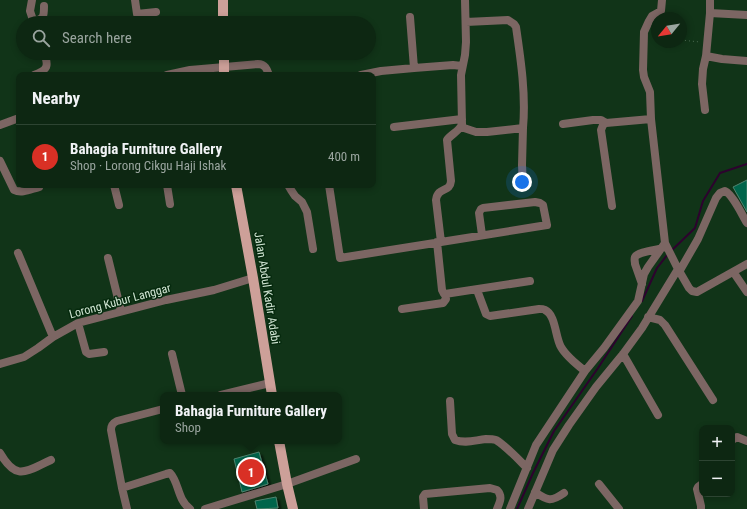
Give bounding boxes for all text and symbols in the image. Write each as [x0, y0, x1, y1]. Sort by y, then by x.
north arrow [651, 12, 687, 48]
search box [16, 16, 376, 60]
icon: search [30, 27, 52, 49]
text: Search here [62, 29, 132, 47]
text: Nearby [32, 88, 80, 108]
text: Bahagia Furniture Gallery [70, 140, 222, 158]
text: 1 [42, 149, 48, 164]
text: 400 m [328, 149, 360, 164]
text: Shop · Lorong Cikgu Haji Ishak [70, 158, 226, 173]
your location [512, 172, 532, 192]
street label: Jalan Abdul Kadir Adabi [251, 231, 283, 345]
street label: Lorong Kubur Langgar [68, 281, 173, 321]
popup [160, 392, 342, 444]
text: Bahagia Furniture Gallery [175, 402, 327, 420]
text: Shop [175, 420, 201, 435]
map controls [699, 425, 735, 497]
button: + [699, 425, 735, 461]
pin: 1 [238, 457, 264, 487]
button: − [699, 461, 735, 497]

